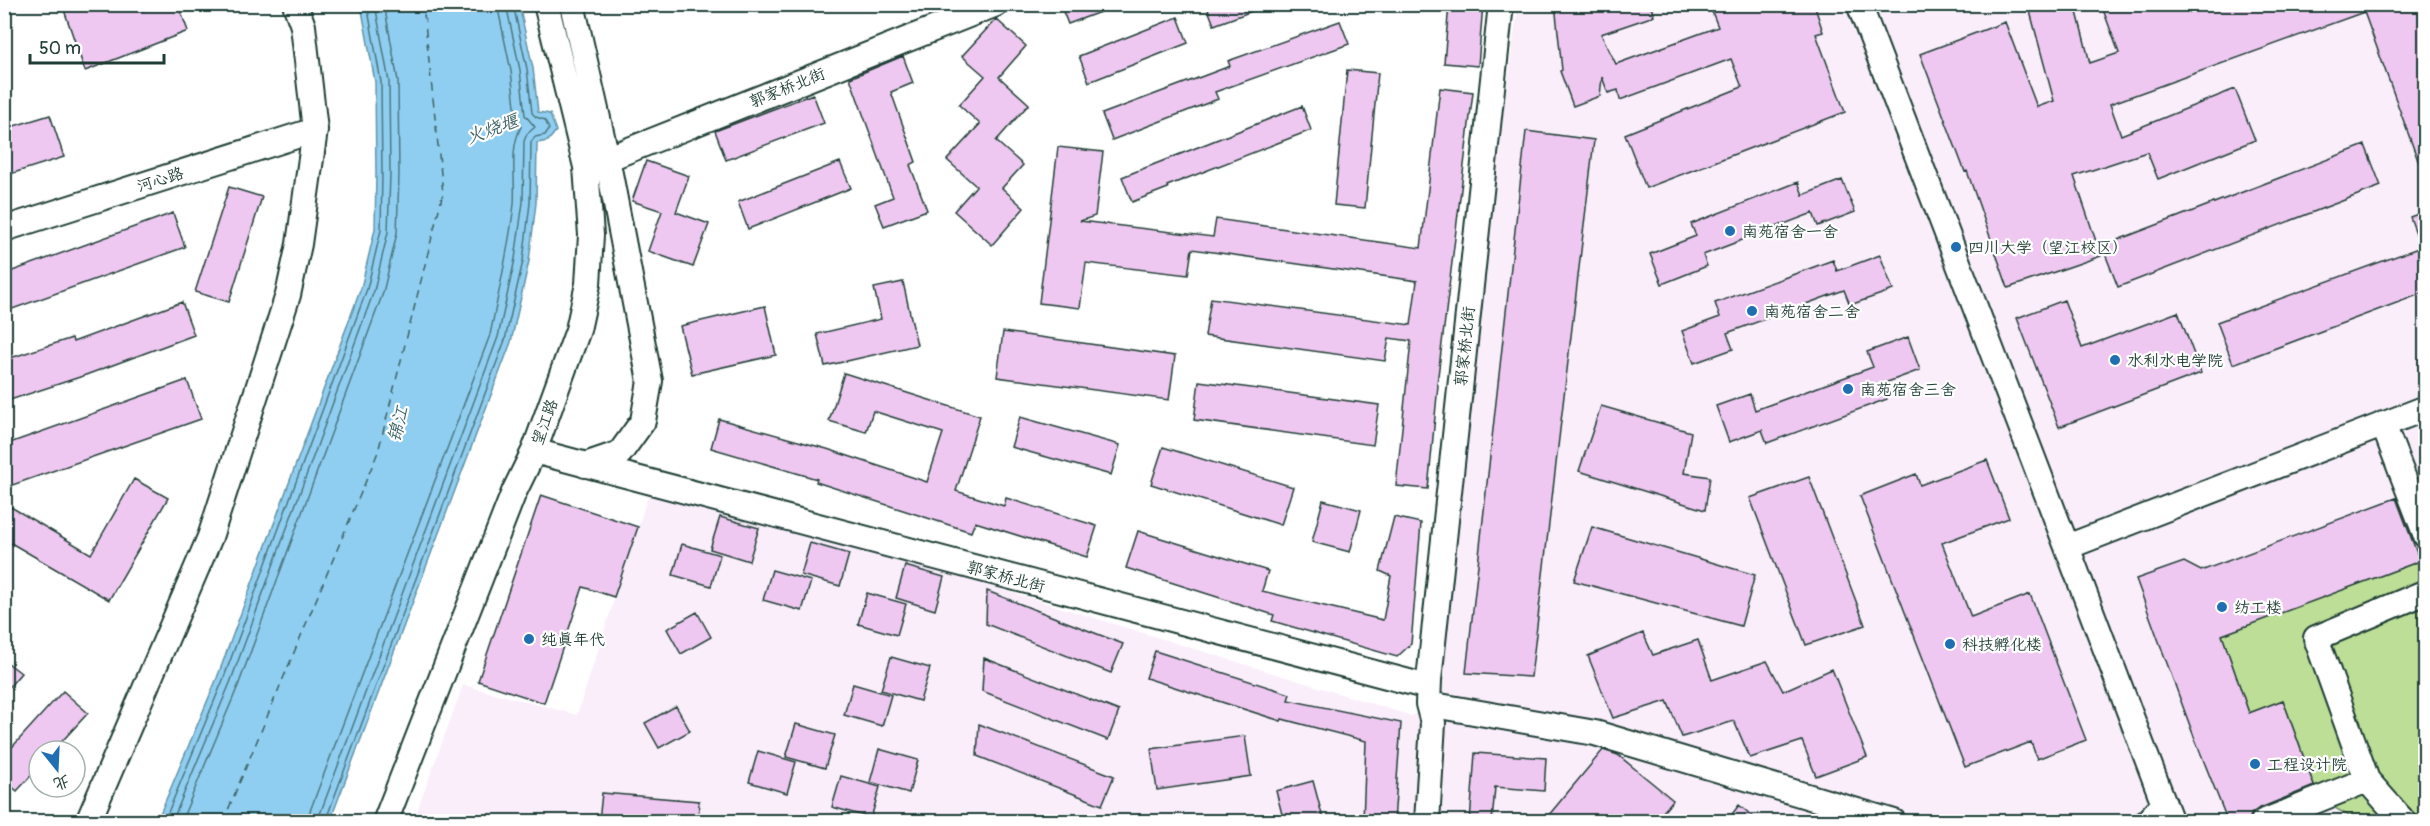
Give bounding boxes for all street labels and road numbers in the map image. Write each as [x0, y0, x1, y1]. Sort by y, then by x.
street label: 郭家桥北街 [747, 64, 828, 112]
street label: 河心路 [134, 163, 186, 197]
street label: 郭家桥北街 [1451, 305, 1479, 387]
street label: 望江路 [527, 396, 563, 448]
street label: 郭家桥北街 [965, 557, 1047, 597]

